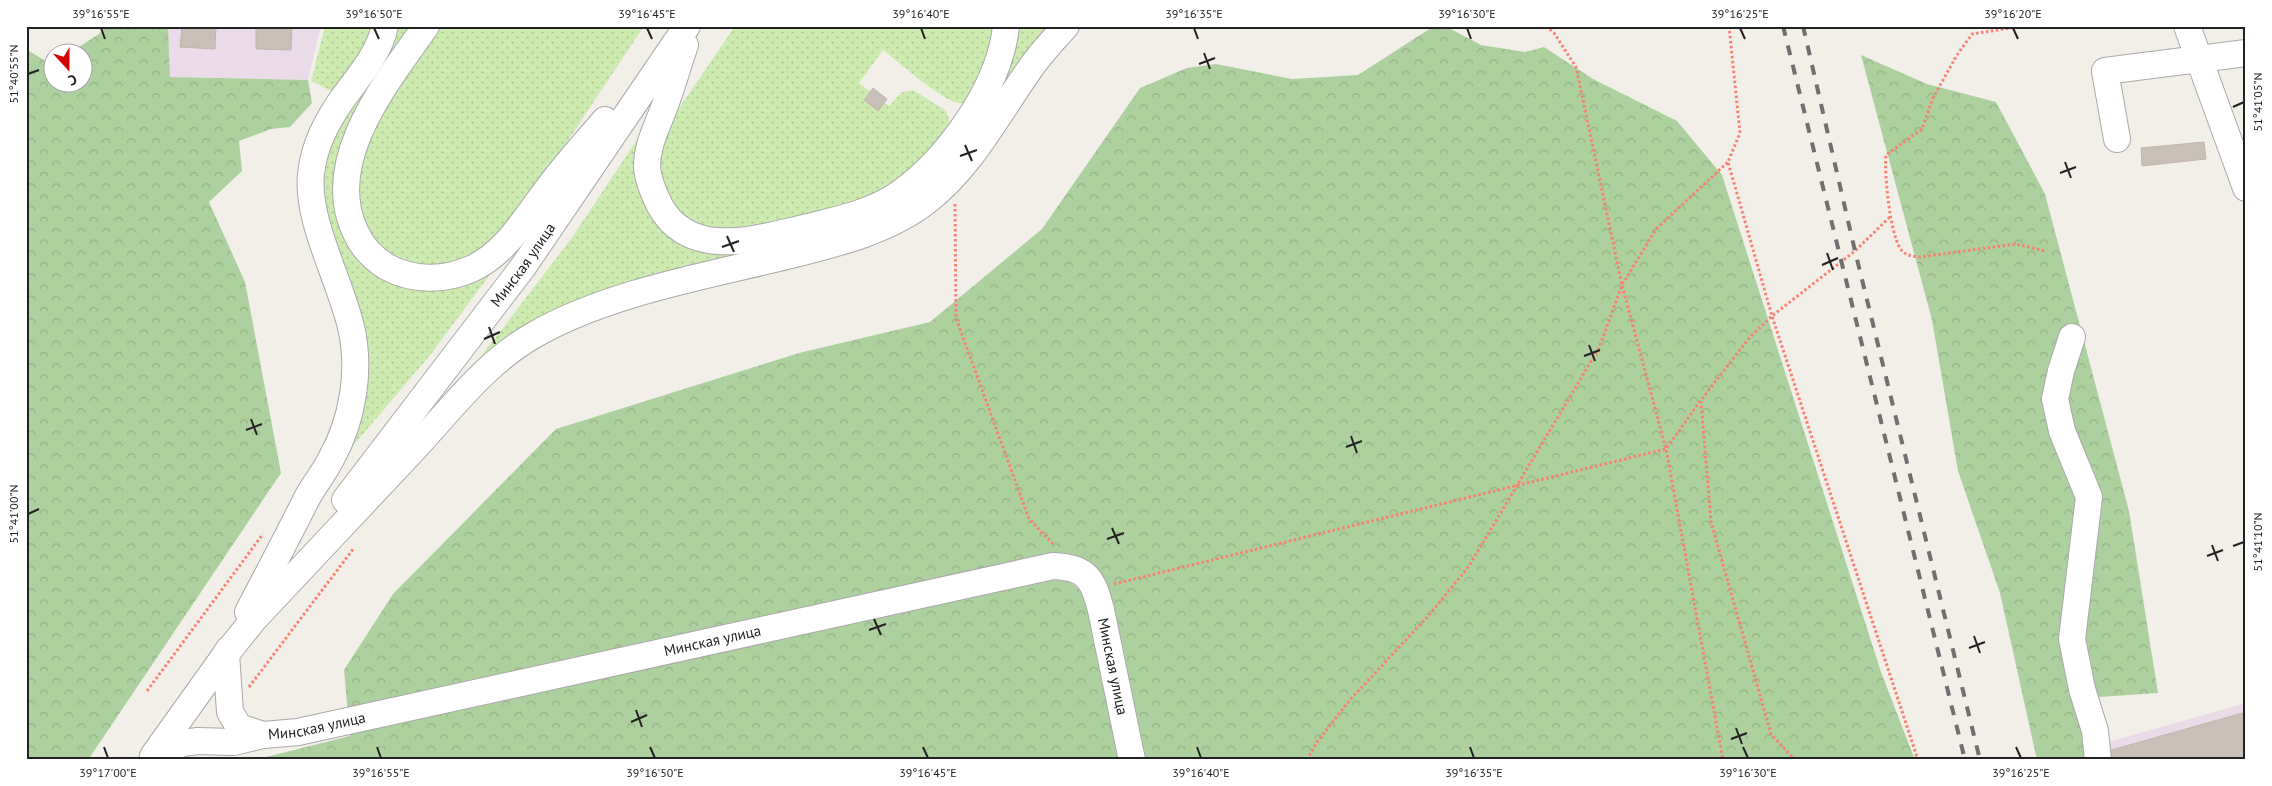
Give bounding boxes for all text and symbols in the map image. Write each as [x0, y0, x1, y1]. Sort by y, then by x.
text: 39°16'55"E [72, 6, 130, 21]
text: 39°16'50"E [345, 6, 403, 21]
text: 39°16'45"E [618, 6, 676, 21]
text: 39°16'40"E [892, 6, 950, 21]
text: 39°16'35"E [1165, 6, 1223, 21]
text: 39°16'30"E [1438, 6, 1496, 21]
text: 39°16'25"E [1711, 6, 1769, 21]
text: 39°16'20"E [1984, 6, 2042, 21]
north arrow [42, 42, 92, 92]
text: 51°40'55"N [6, 44, 21, 104]
text: С [66, 70, 80, 90]
text: 51°41'05"N [2250, 72, 2265, 132]
street label: Минская улица [486, 219, 559, 310]
text: 51°41'00"N [6, 484, 21, 544]
text: 51°41'10"N [2250, 512, 2265, 572]
street label: Минская улица [1094, 616, 1132, 717]
street label: Минская улица [662, 620, 763, 660]
street label: Минская улица [267, 707, 367, 744]
text: 39°17'00"E [79, 765, 137, 780]
text: 39°16'55"E [352, 765, 410, 780]
text: 39°16'50"E [626, 765, 684, 780]
text: 39°16'45"E [899, 765, 957, 780]
text: 39°16'40"E [1172, 765, 1230, 780]
text: 39°16'35"E [1445, 765, 1503, 780]
text: 39°16'30"E [1719, 765, 1777, 780]
text: 39°16'25"E [1992, 765, 2050, 780]

